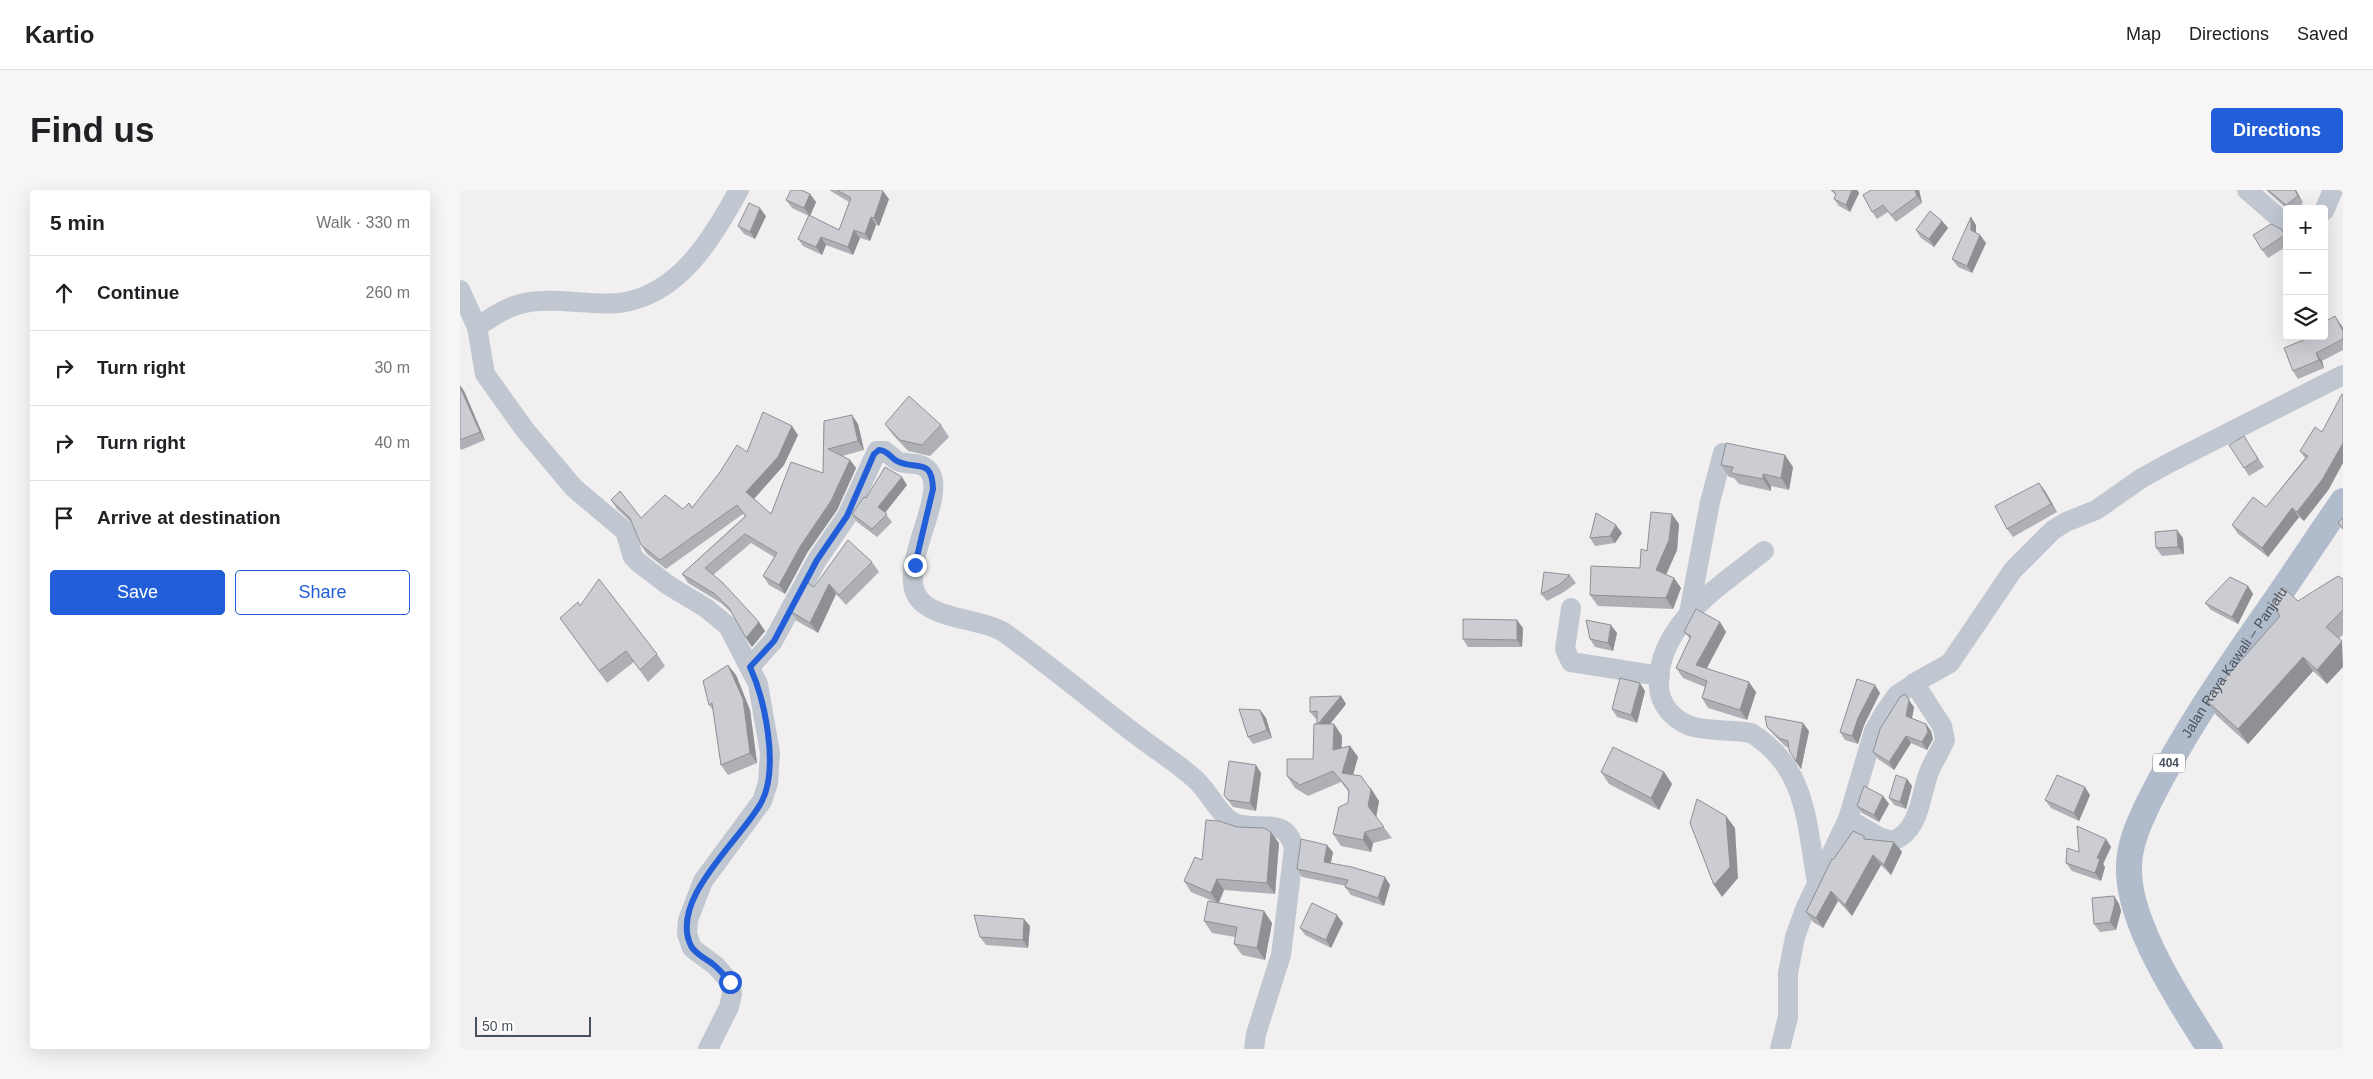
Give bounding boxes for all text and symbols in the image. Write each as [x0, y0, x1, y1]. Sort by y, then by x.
text: Kartio [25, 21, 94, 48]
text: Map [2126, 24, 2161, 44]
text: Directions [2189, 24, 2269, 44]
text: Saved [2297, 24, 2348, 44]
button: Directions [2211, 108, 2343, 153]
text: Find us [30, 110, 154, 149]
map controls [2283, 205, 2328, 340]
button: + [2283, 205, 2328, 250]
text: 5 min [50, 211, 105, 234]
text: Walk · 330 m [316, 214, 410, 231]
button: − [2283, 250, 2328, 295]
icon: ahead [50, 279, 78, 307]
text: Continue [97, 282, 179, 303]
text: 260 m [366, 284, 410, 301]
button: layers [2283, 295, 2328, 340]
icon: right [50, 354, 78, 382]
text: Turn right [97, 357, 185, 378]
text: 30 m [374, 359, 410, 376]
icon: right [50, 429, 78, 457]
text: Turn right [97, 432, 185, 453]
text: 40 m [374, 434, 410, 451]
icon: arrive [50, 504, 78, 532]
text: Arrive at destination [97, 507, 281, 528]
route end [904, 554, 927, 577]
button: Save [50, 570, 225, 615]
button: Share [235, 570, 410, 615]
street label: Jalan Raya Kawali – Panjalu [2178, 584, 2290, 740]
road number: 404 [2153, 754, 2185, 772]
route start [719, 971, 742, 994]
scale bar [475, 1014, 591, 1037]
text: 50 m [482, 1018, 513, 1034]

